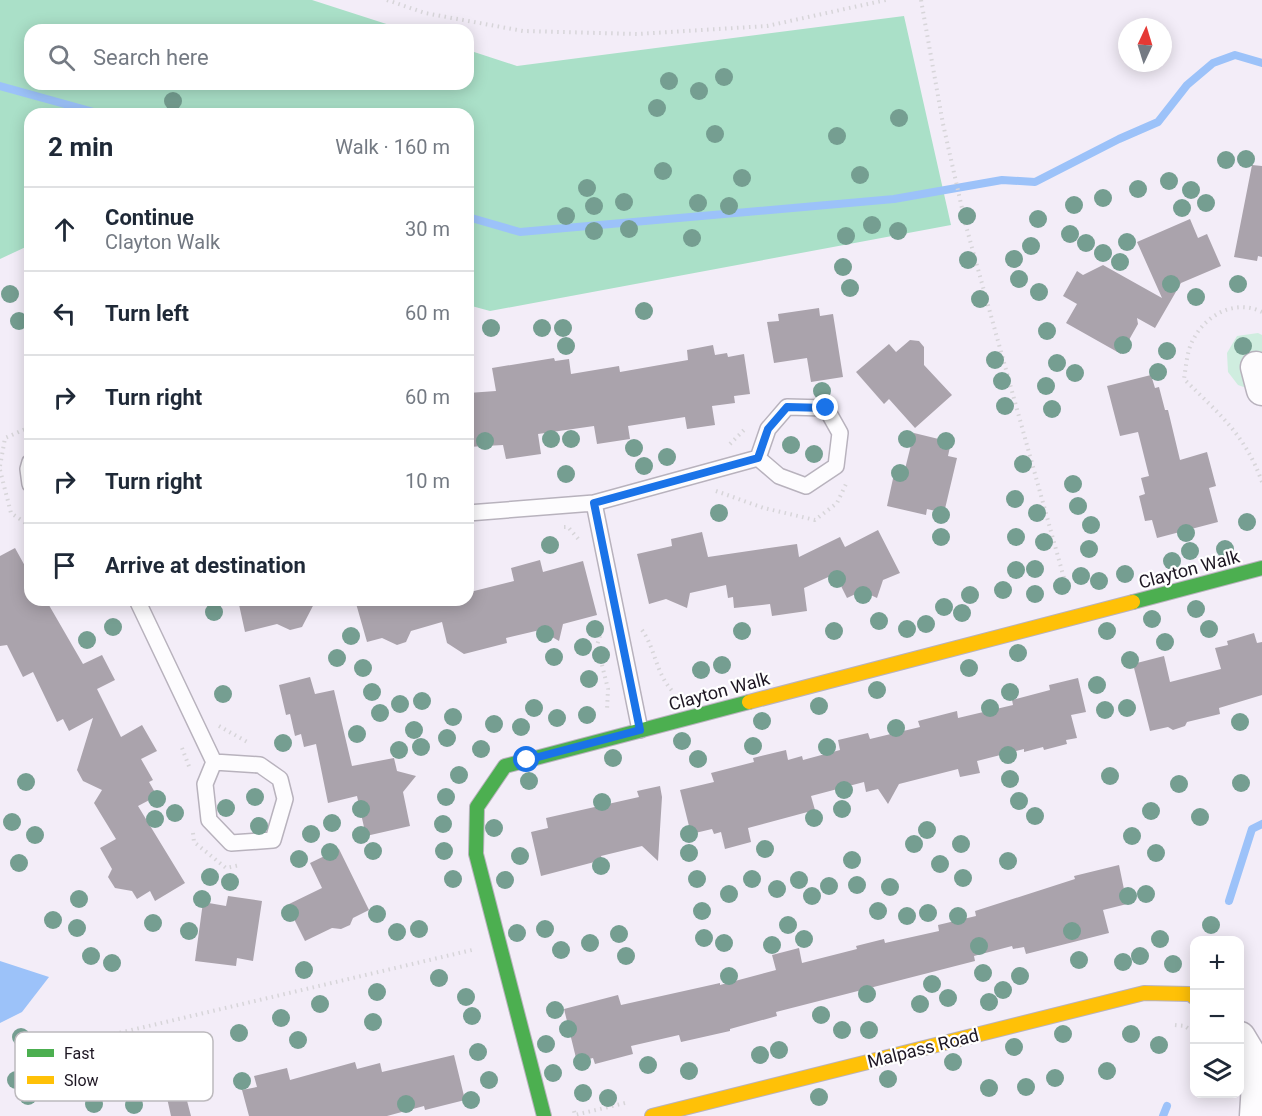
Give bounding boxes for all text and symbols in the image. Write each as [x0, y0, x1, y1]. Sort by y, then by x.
north arrow [1118, 18, 1172, 72]
search box [24, 24, 474, 90]
icon: search [45, 41, 78, 74]
text: Search here [93, 45, 209, 70]
text: 2 min [48, 132, 113, 162]
text: Walk · 160 m [335, 135, 450, 159]
text: Continue [105, 205, 194, 230]
icon: ahead [48, 213, 81, 246]
text: 30 m [405, 217, 450, 241]
text: Clayton Walk [105, 230, 220, 254]
icon: left [48, 297, 81, 330]
text: Turn left [105, 301, 189, 326]
text: 60 m [405, 301, 450, 325]
icon: right [48, 381, 81, 414]
text: Turn right [105, 385, 202, 410]
text: 60 m [405, 385, 450, 409]
route end [812, 394, 838, 420]
icon: right [48, 465, 81, 498]
text: Turn right [105, 469, 202, 494]
text: 10 m [405, 469, 450, 493]
street label: Clayton Walk [1136, 545, 1243, 593]
icon: arrive [48, 549, 81, 582]
text: Arrive at destination [105, 553, 306, 578]
street label: Clayton Walk [666, 667, 773, 715]
route start [513, 746, 539, 772]
map controls [1190, 936, 1244, 1098]
button: + [1190, 936, 1244, 990]
button: − [1190, 990, 1244, 1044]
street label: Malpass Road [865, 1024, 981, 1072]
legend [15, 1032, 213, 1101]
text: Fast [64, 1044, 95, 1063]
button: layers [1190, 1044, 1244, 1098]
text: Slow [64, 1071, 99, 1090]

